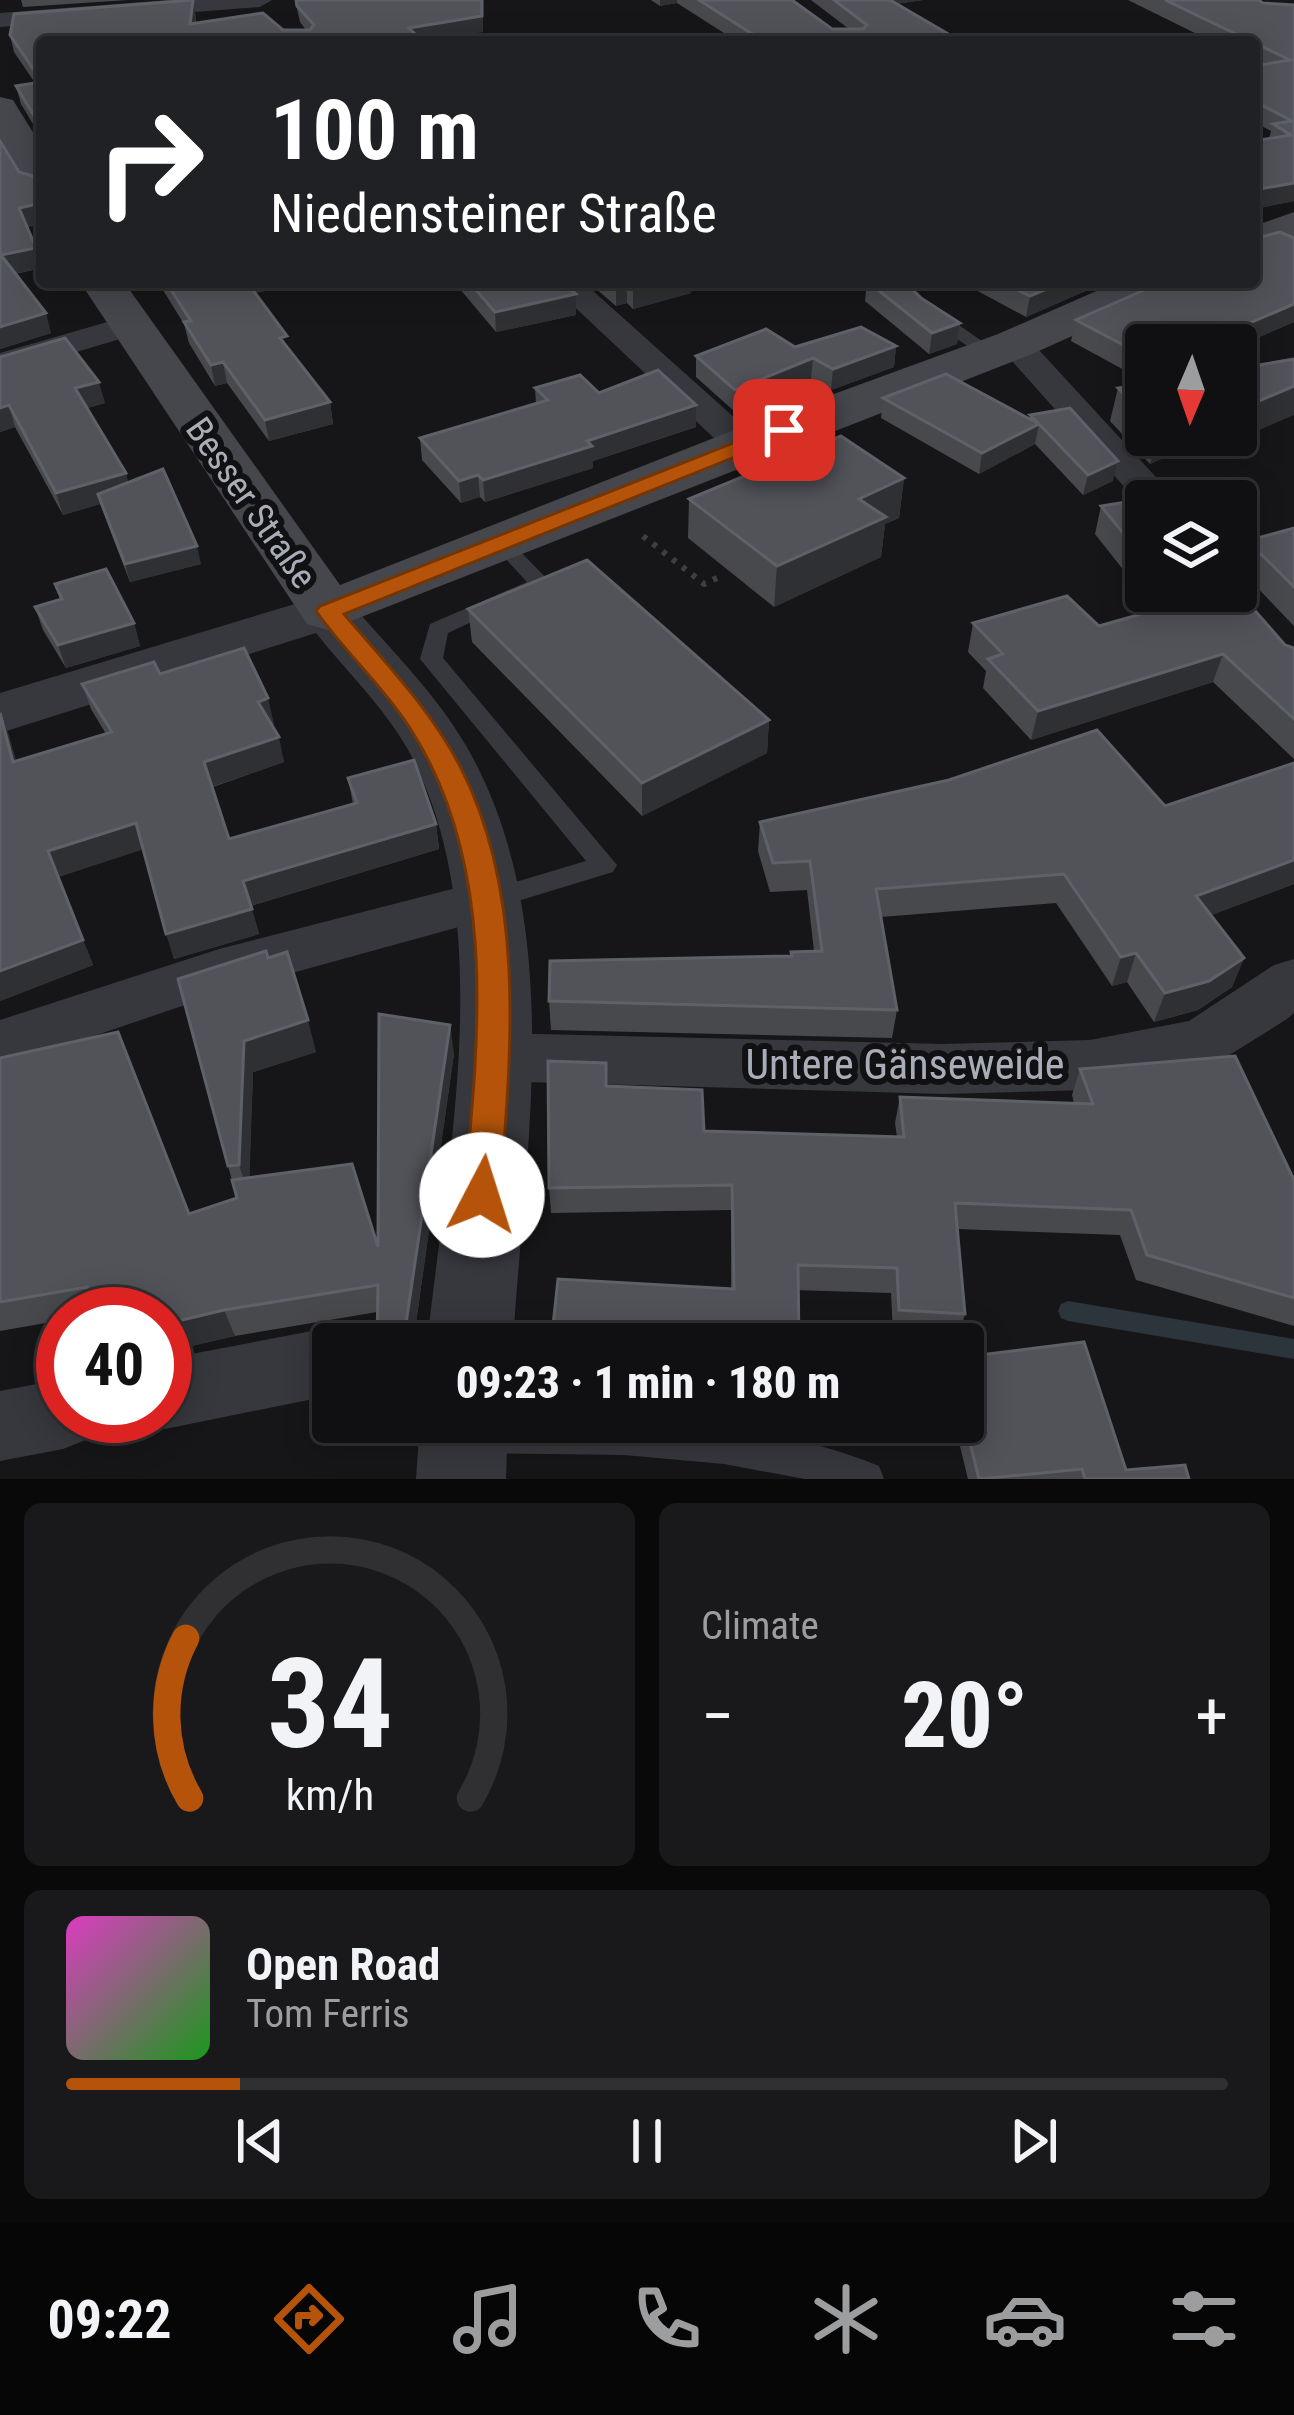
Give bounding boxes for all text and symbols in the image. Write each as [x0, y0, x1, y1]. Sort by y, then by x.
text: 100 m [270, 81, 479, 180]
icon: right [72, 84, 228, 240]
text: Niedensteiner Straße [270, 182, 717, 245]
north arrow [1125, 324, 1257, 456]
map controls [1125, 324, 1257, 612]
pin [733, 379, 835, 481]
icon: arrive [751, 397, 817, 463]
street label: Besser Straße [177, 410, 325, 596]
button: layers [1125, 480, 1257, 612]
street label: Untere Gänseweide [745, 1040, 1065, 1089]
position arrow [419, 1132, 545, 1258]
speed limit sign: 40 [36, 1287, 192, 1443]
text: 09:23 · 1 min · 180 m [456, 1356, 840, 1409]
text: Climate [701, 1603, 819, 1649]
text: 34 [266, 1631, 393, 1777]
text: 20° [901, 1664, 1028, 1769]
text: − [701, 1678, 734, 1755]
text: + [1195, 1678, 1228, 1755]
text: km/h [285, 1769, 374, 1819]
text: Open Road [246, 1938, 440, 1991]
text: Tom Ferris [246, 1991, 409, 2037]
icon: previous [227, 2108, 293, 2174]
icon: pause [614, 2108, 680, 2174]
icon: next [1001, 2108, 1067, 2174]
icon: directions [267, 2277, 351, 2361]
icon: music [446, 2277, 530, 2361]
icon: phone [625, 2277, 709, 2361]
icon: climate [804, 2277, 888, 2361]
icon: car [983, 2277, 1067, 2361]
icon: filters [1162, 2277, 1246, 2361]
text: 09:22 [48, 2288, 172, 2351]

